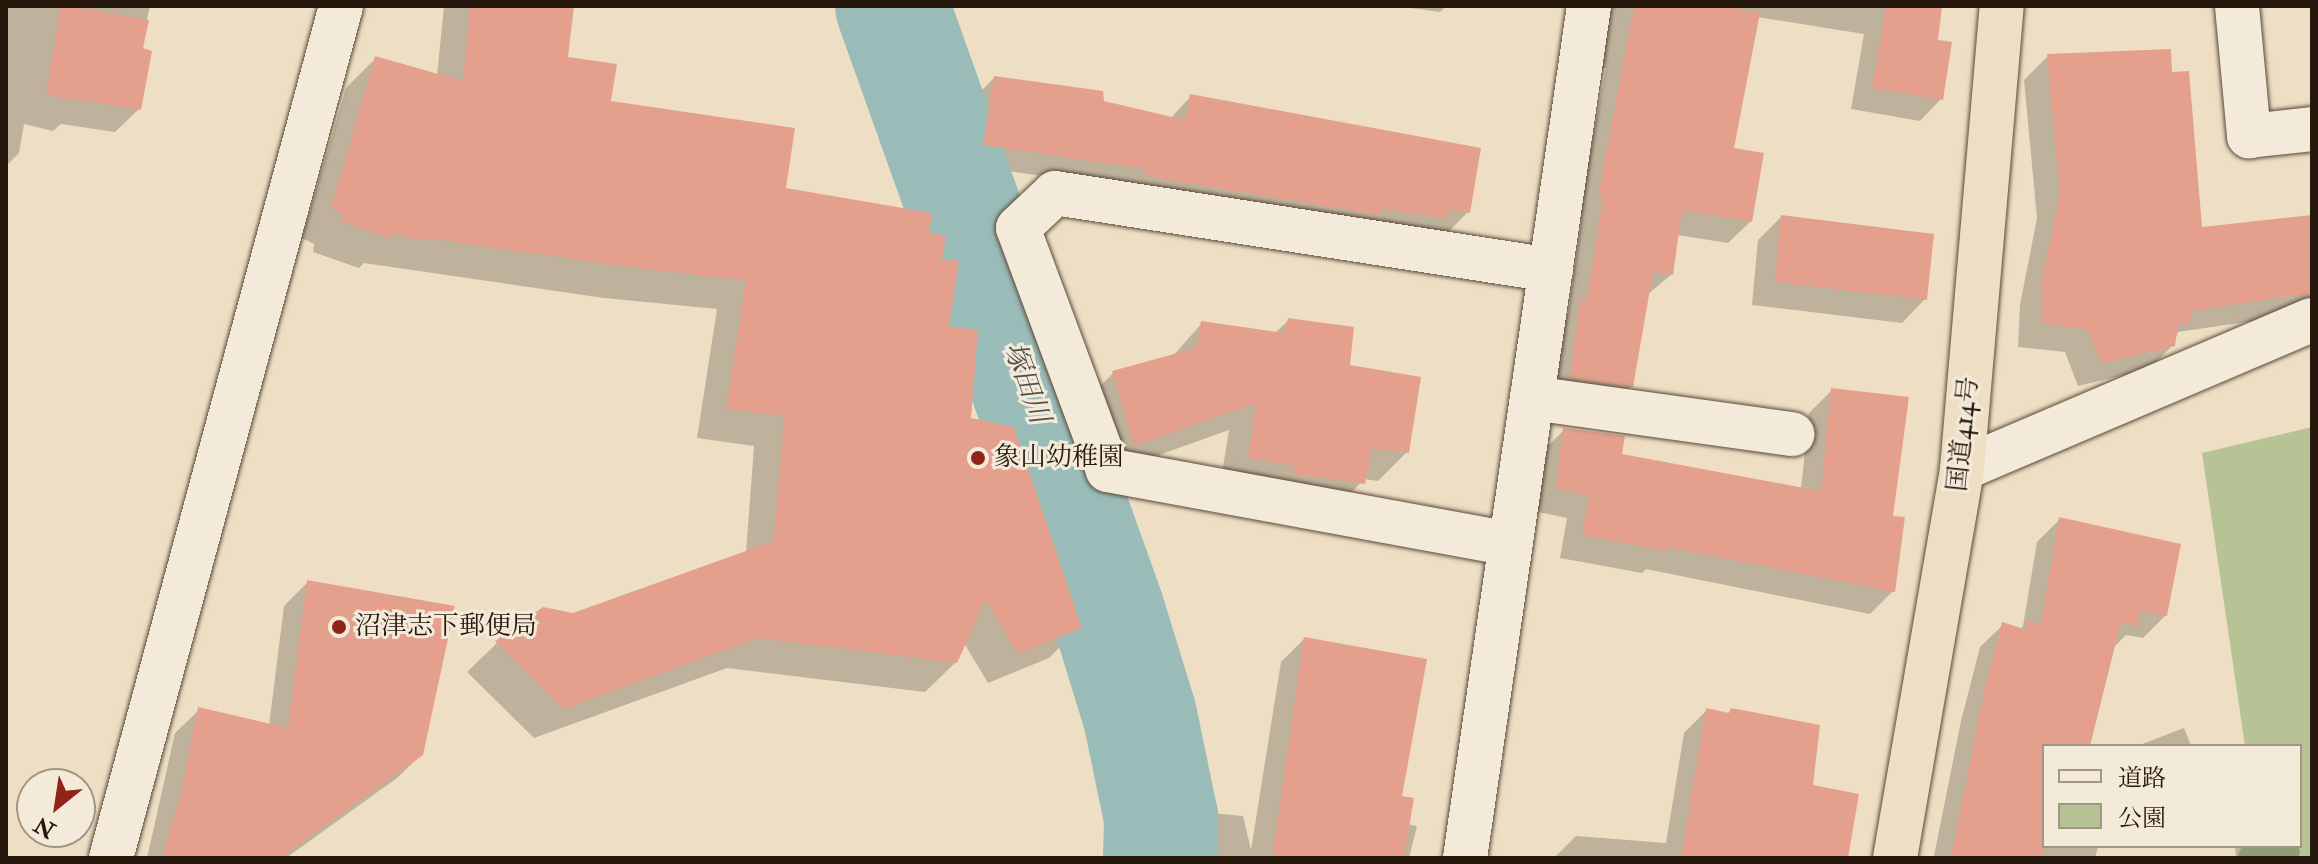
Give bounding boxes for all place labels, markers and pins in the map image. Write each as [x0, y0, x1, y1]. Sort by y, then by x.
place label: 象山幼稚園 [994, 442, 1124, 474]
marker: 象山幼稚園 [969, 449, 987, 467]
place label: 沼津志下郵便局 [355, 611, 537, 643]
marker: 沼津志下郵便局 [330, 618, 348, 636]

